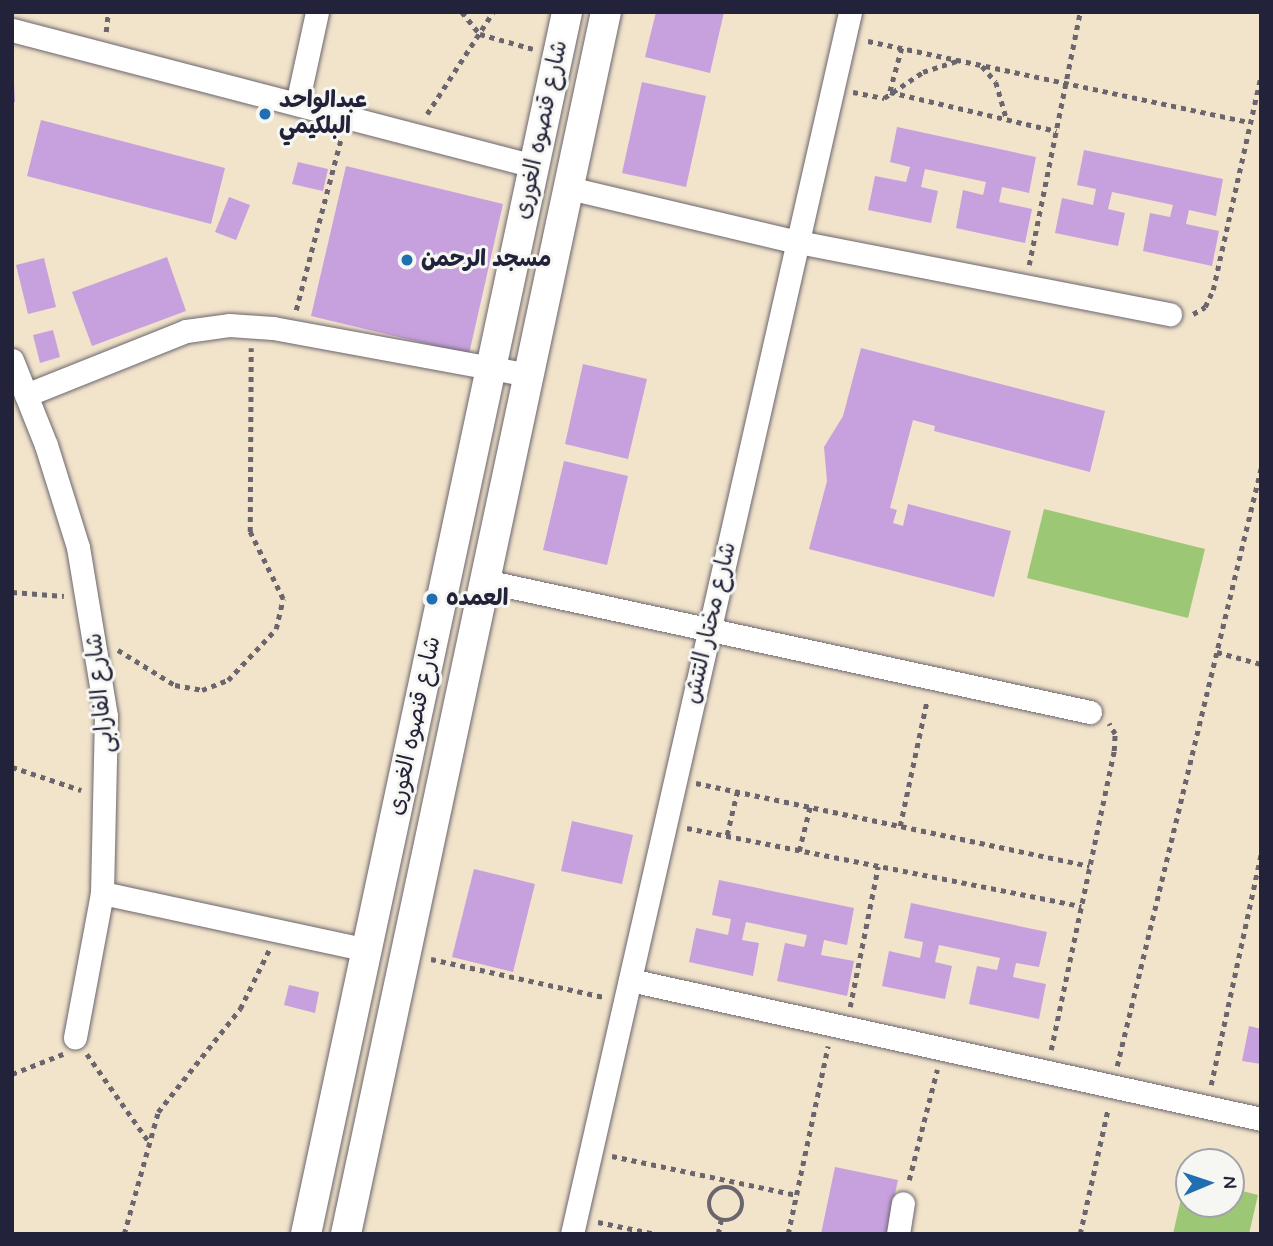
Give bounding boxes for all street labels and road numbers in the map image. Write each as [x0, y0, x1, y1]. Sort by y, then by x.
street label: شارع قنصوه الغورى [510, 38, 574, 222]
street label: شارع مختار التتش [679, 539, 743, 707]
street label: شارع الفارابى [81, 632, 121, 754]
street label: شارع قنصوه الغورى [383, 634, 447, 818]

